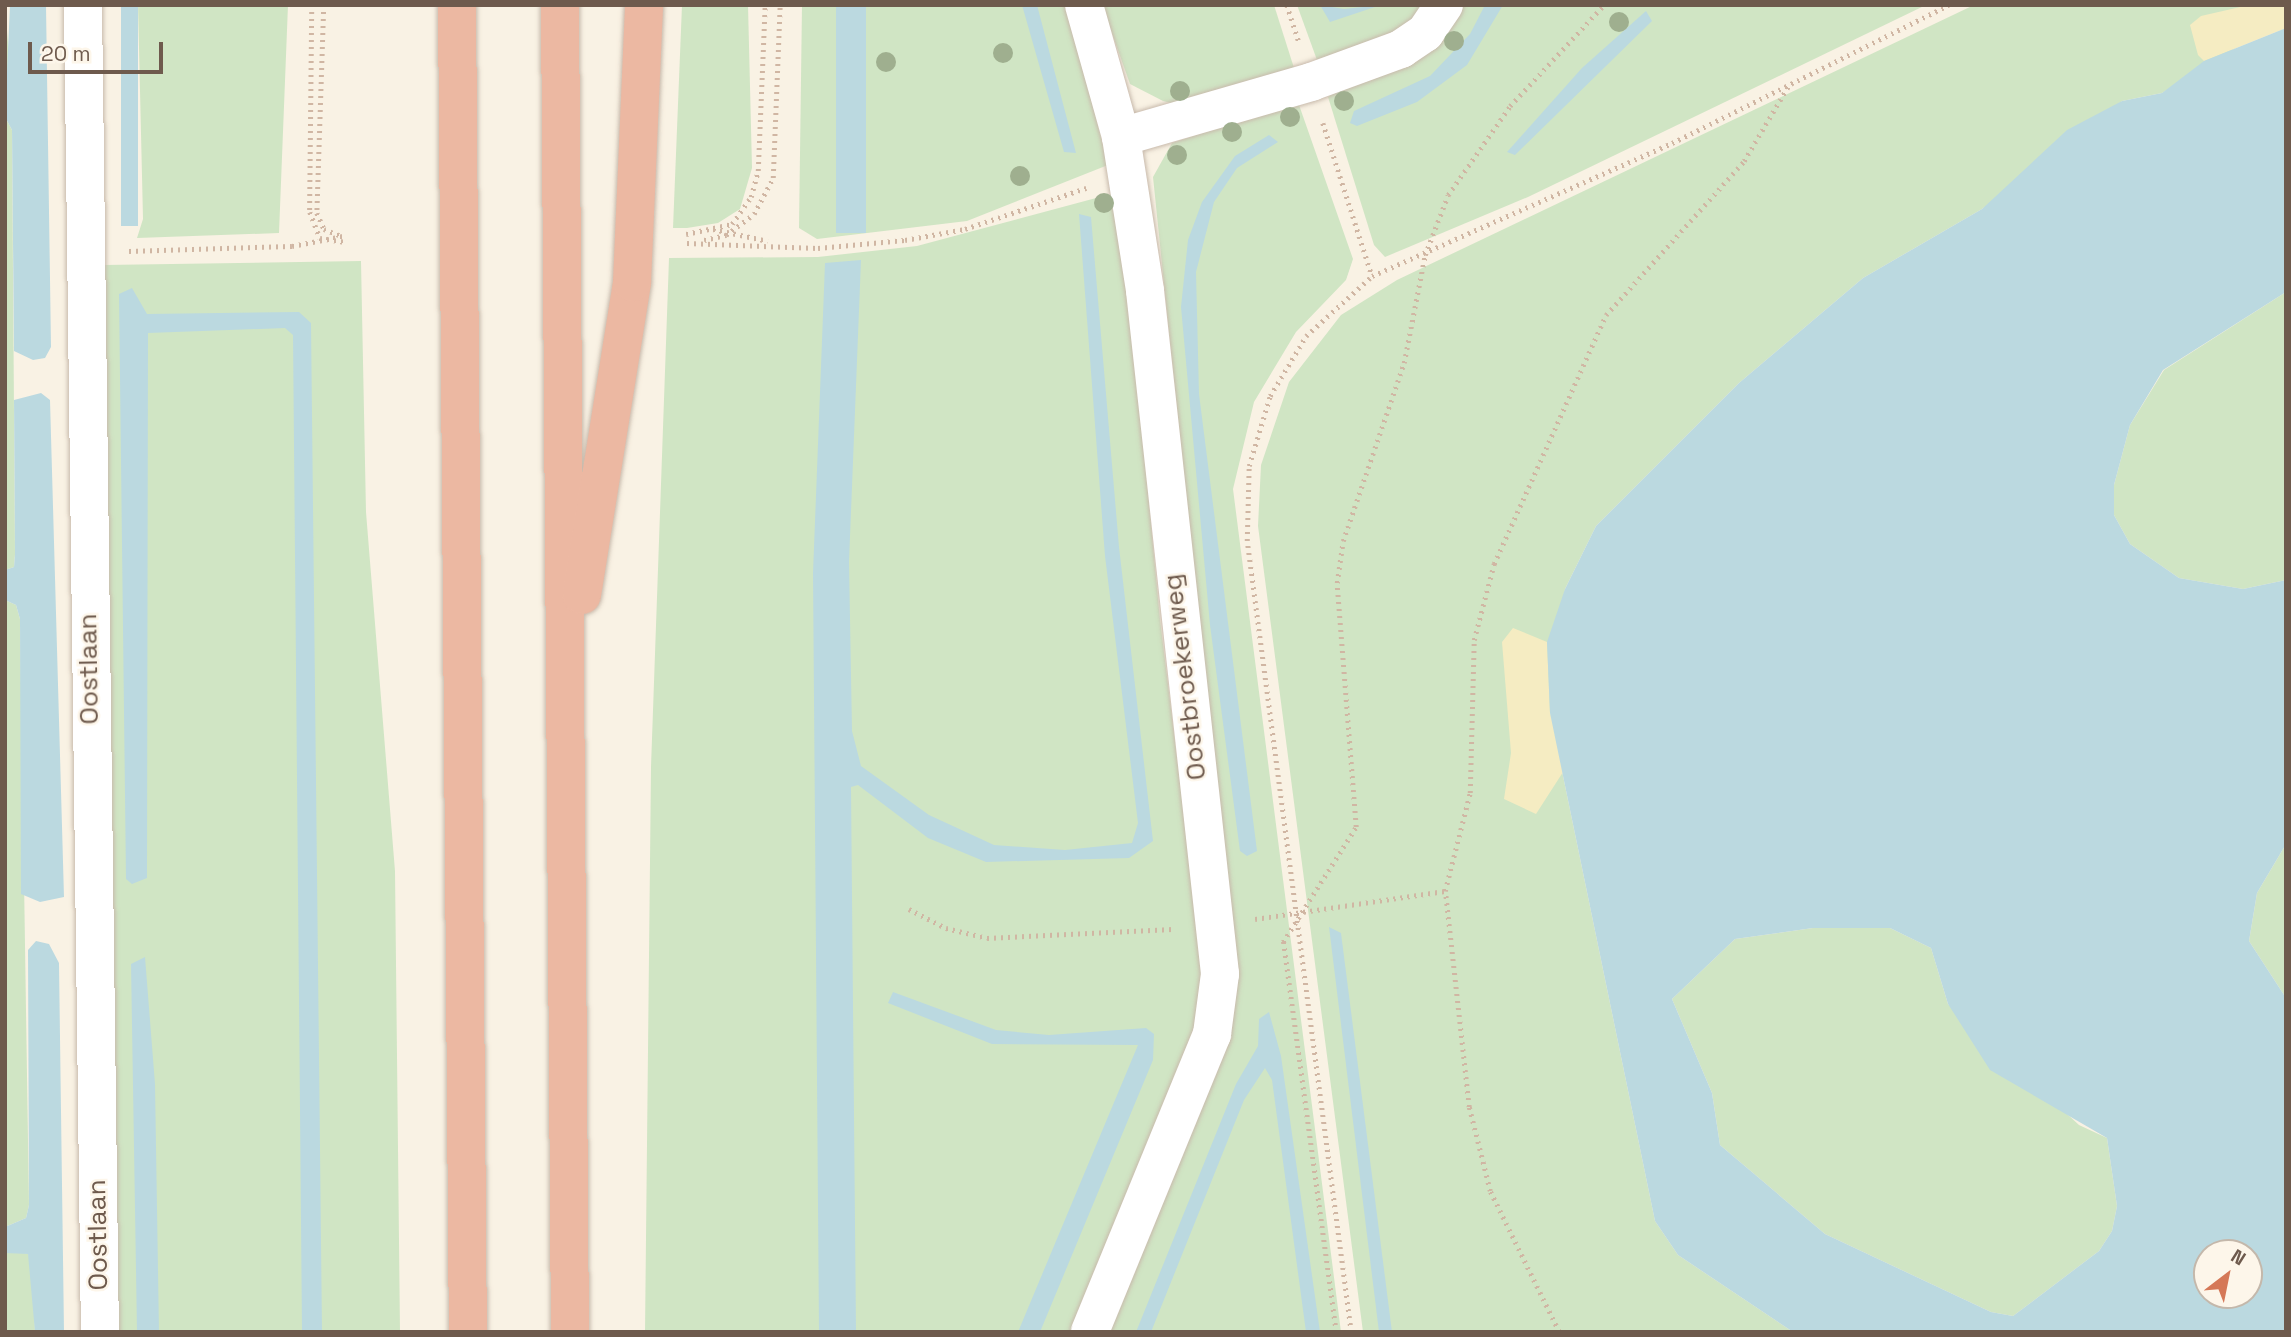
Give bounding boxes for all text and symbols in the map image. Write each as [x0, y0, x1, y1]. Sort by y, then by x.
scale bar [32, 28, 166, 72]
text: 20 m [41, 40, 91, 67]
street label: Oostbroekerweg [1157, 572, 1213, 782]
street label: Oostlaan [72, 613, 106, 725]
street label: Oostlaan [81, 1179, 115, 1291]
north arrow [2193, 1239, 2263, 1309]
text: N [2226, 1243, 2250, 1271]

